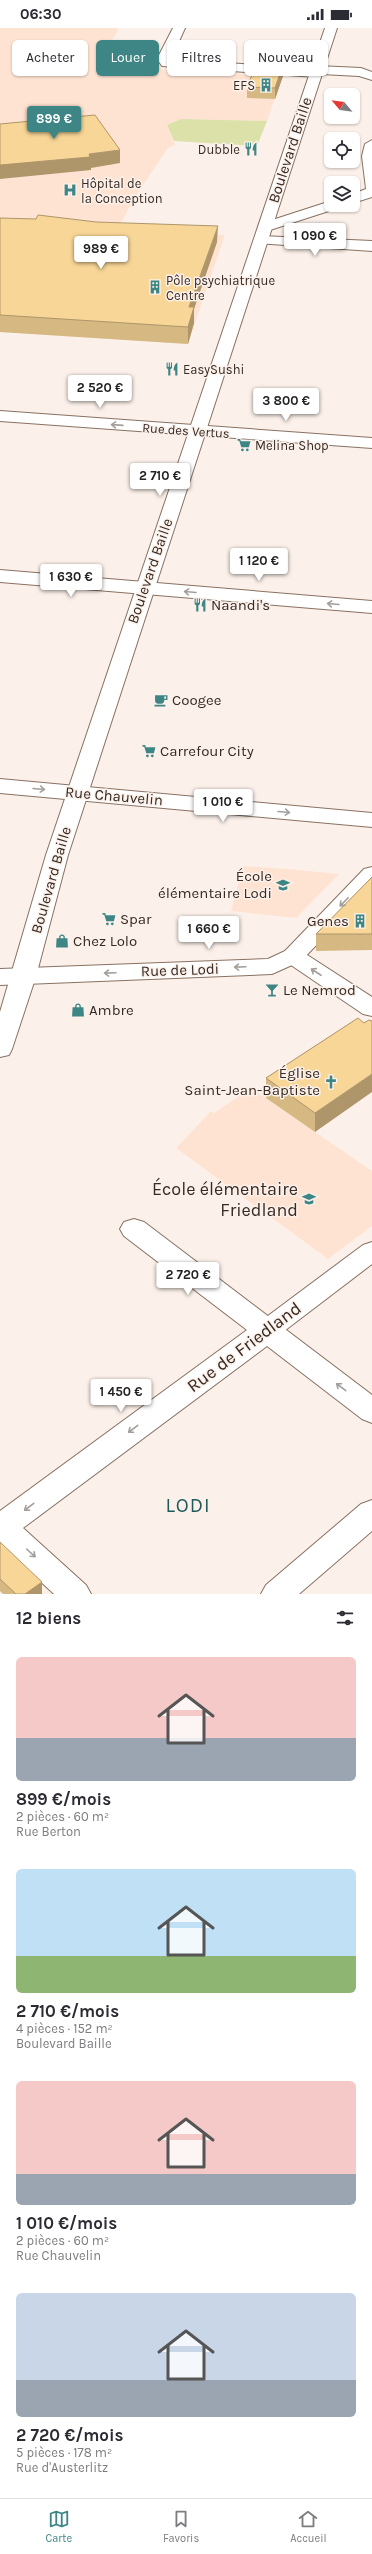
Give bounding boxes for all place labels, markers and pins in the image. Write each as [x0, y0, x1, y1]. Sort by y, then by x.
building icon: EFS [258, 77, 274, 93]
place label: EFS [233, 78, 255, 93]
pin: 899 € [26, 106, 82, 140]
restaurant icon: Dubble [243, 141, 259, 157]
place label: Dubble [198, 142, 240, 157]
place label: Hôpital de la Conception [81, 176, 163, 206]
hospital icon: Hôpital de la Conception [62, 182, 78, 198]
pin: 1 090 € [278, 223, 352, 257]
pin: 989 € [73, 236, 129, 270]
place label: Pôle psychiatrique Centre [166, 273, 275, 303]
building icon: Pôle psychiatrique Centre [147, 279, 163, 295]
restaurant icon: EasySushi [164, 361, 180, 377]
place label: EasySushi [183, 362, 244, 377]
pin: 2 520 € [63, 375, 137, 409]
pin: 3 800 € [249, 388, 323, 422]
supermarket icon: Melina Shop [236, 437, 252, 453]
place label: Melina Shop [255, 438, 329, 453]
pin: 2 710 € [123, 463, 197, 497]
pin: 1 120 € [222, 548, 296, 582]
pin: 1 630 € [34, 564, 108, 598]
place label: Naandi's [211, 596, 270, 614]
restaurant icon: Naandi's [192, 597, 208, 613]
place label: Coogee [172, 691, 221, 709]
cafe icon: Coogee [153, 692, 169, 708]
place label: Carrefour City [160, 742, 254, 760]
supermarket icon: Carrefour City [141, 743, 157, 759]
pin: 1 010 € [186, 789, 260, 823]
place label: École élémentaire Lodi [158, 867, 272, 902]
school or university icon: École élémentaire Lodi [275, 877, 291, 893]
place label: Spar [120, 910, 152, 928]
supermarket icon: Spar [101, 911, 117, 927]
place label: Genes [307, 912, 349, 930]
building icon: Genes [352, 913, 368, 929]
pin: 1 660 € [172, 916, 246, 950]
place label: Chez Lolo [73, 932, 137, 950]
shop icon: Chez Lolo [54, 933, 70, 949]
place label: Le Nemrod [283, 981, 356, 999]
bar icon: Le Nemrod [264, 982, 280, 998]
place label: Ambre [89, 1001, 134, 1019]
shop icon: Ambre [70, 1002, 86, 1018]
place label: Église Saint-Jean-Baptiste [184, 1064, 320, 1099]
church icon: Église Saint-Jean-Baptiste [323, 1074, 339, 1090]
place label: École élémentaire Friedland [152, 1177, 298, 1221]
school or university icon: École élémentaire Friedland [301, 1191, 317, 1207]
pin: 2 720 € [151, 1262, 225, 1296]
pin: 1 450 € [84, 1379, 158, 1413]

